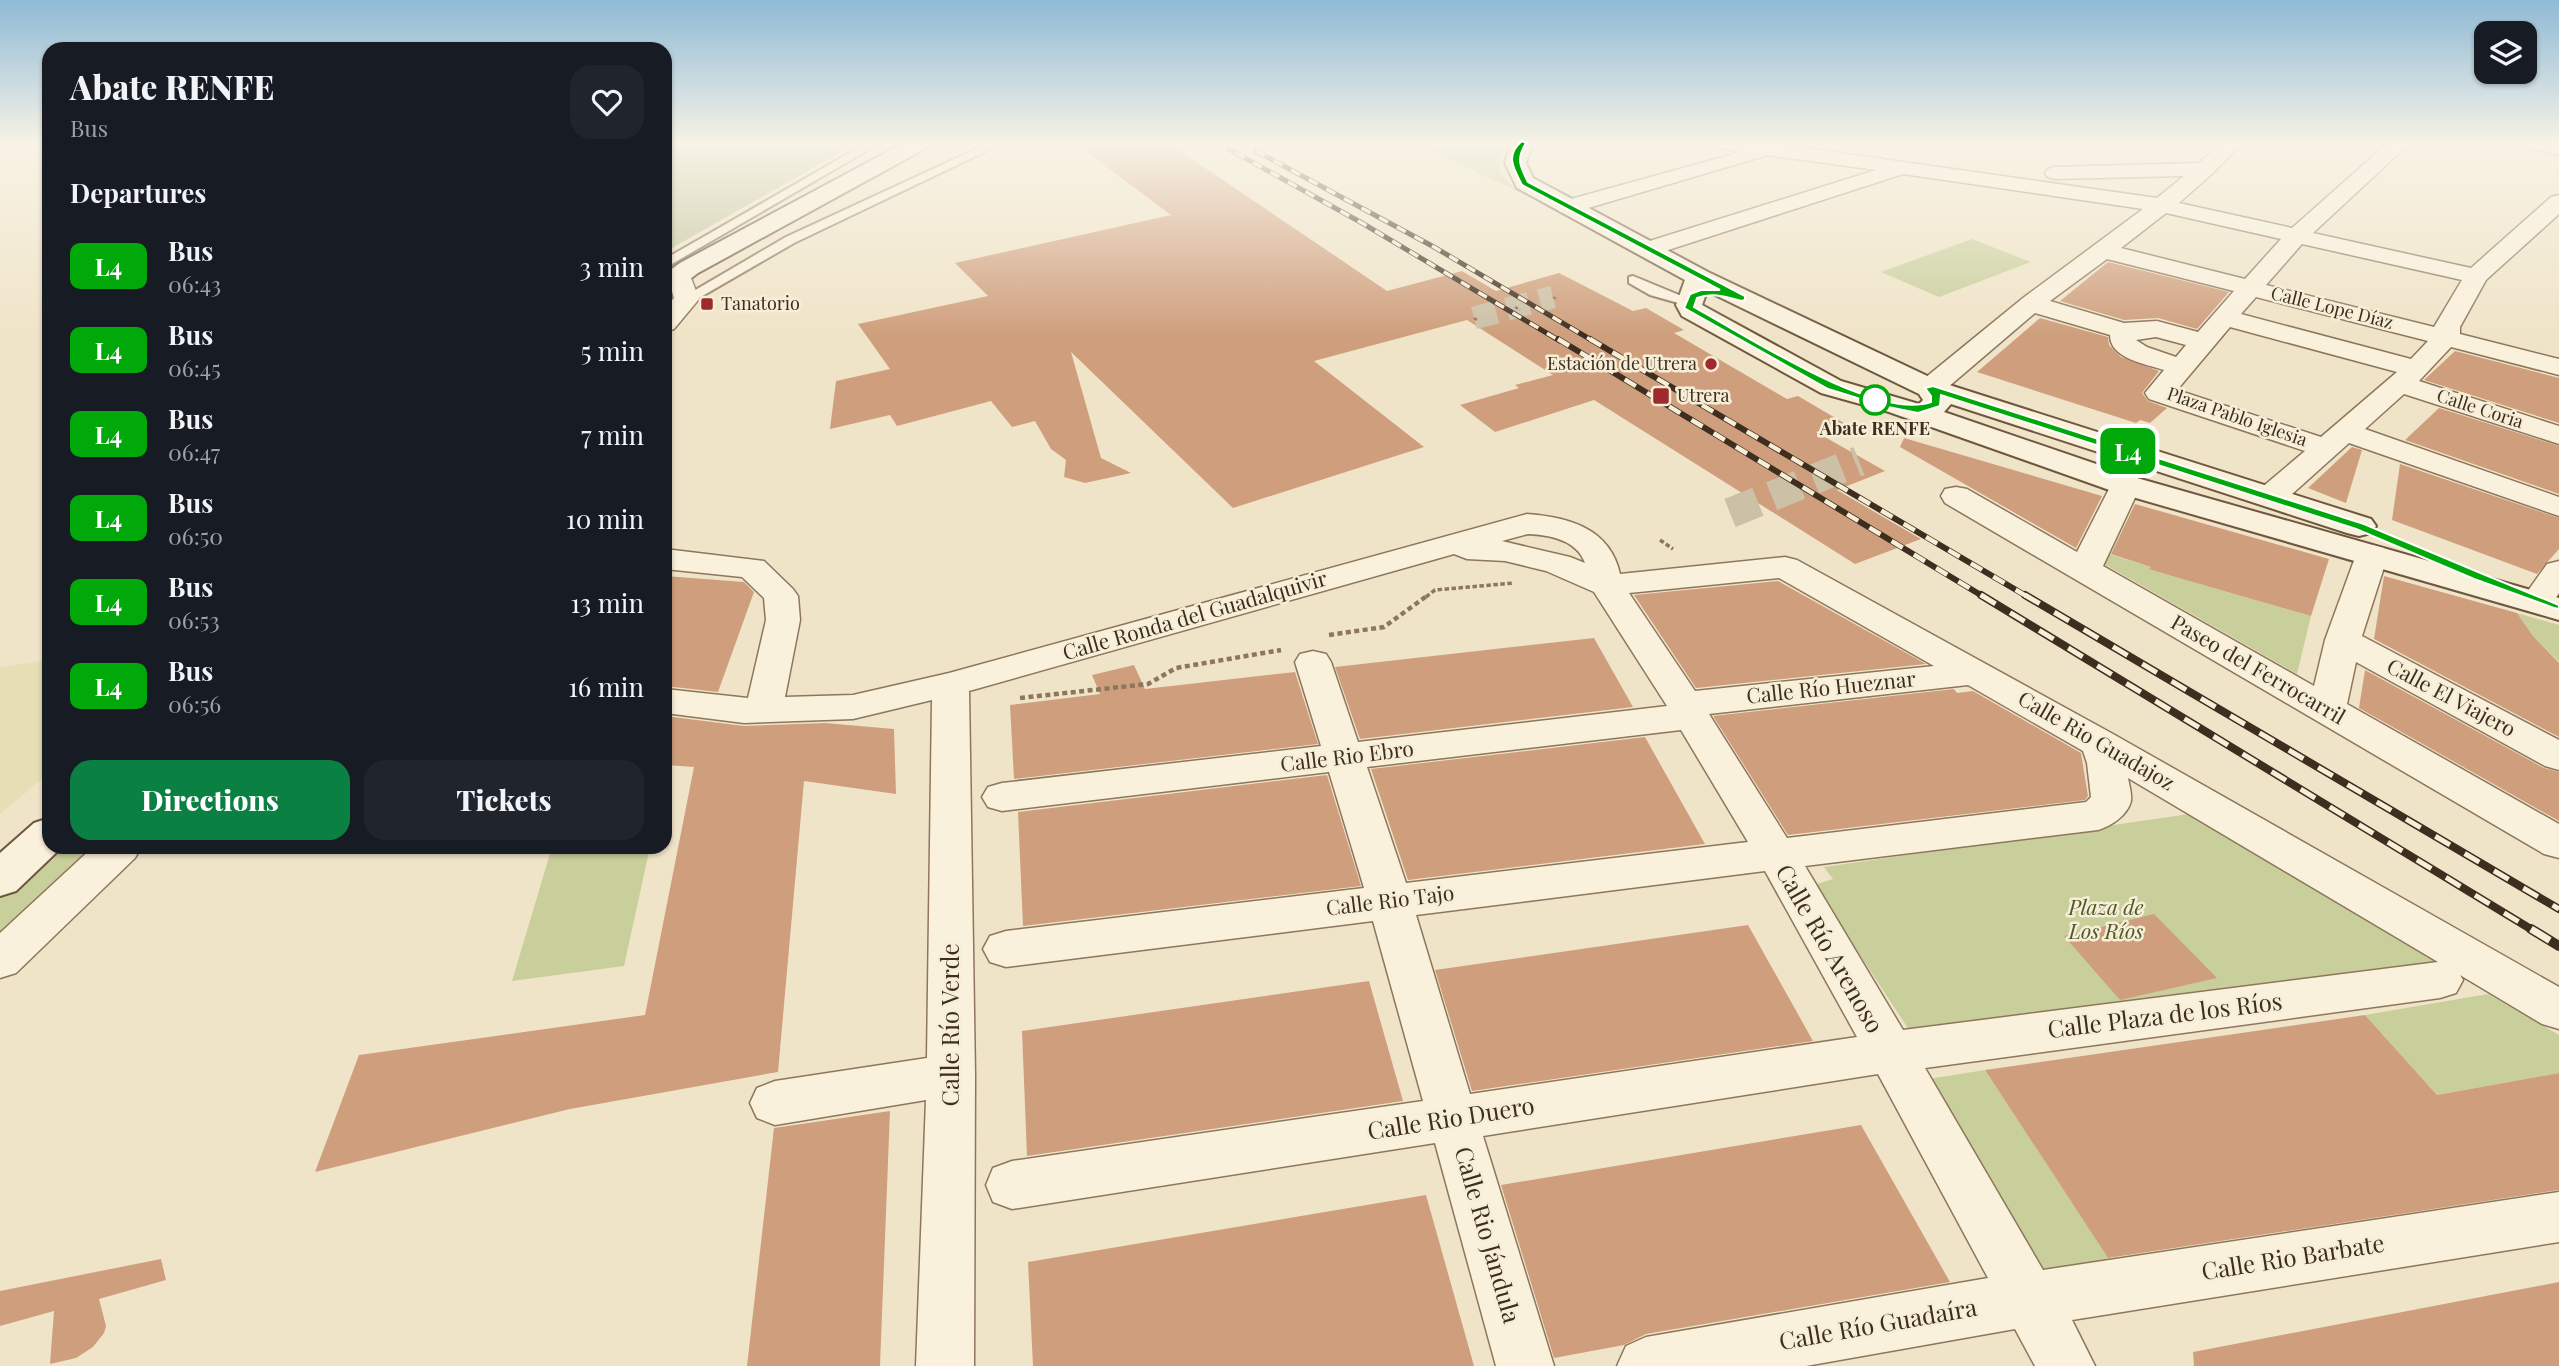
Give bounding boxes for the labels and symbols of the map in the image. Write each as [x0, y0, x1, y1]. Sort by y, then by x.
street label: Calle Lope Díaz [2269, 280, 2396, 334]
place label: Tanatorio [721, 291, 800, 315]
marker: Tanatorio [699, 296, 715, 312]
place label: Estación de Utrera [1547, 351, 1697, 375]
marker: Estación de Utrera [1703, 356, 1719, 372]
street label: Plaza Pablo Iglesia [2164, 381, 2311, 451]
place label: Utrera [1677, 383, 1729, 407]
street label: Calle Coria [2434, 383, 2527, 433]
marker: Abate RENFE [1860, 385, 1890, 415]
marker: Utrera [1651, 386, 1671, 406]
place label: Abate RENFE [1819, 416, 1930, 440]
line badge: L4 [2096, 428, 2160, 474]
street label: Calle Ronda del Guadalquivir [1059, 563, 1331, 665]
street label: Paseo del Ferrocarril [2167, 607, 2351, 730]
street label: Calle El Viajero [2383, 651, 2521, 742]
street label: Calle Río Hueznar [1745, 663, 1917, 709]
street label: Calle Rio Guadajoz [2014, 683, 2180, 795]
street label: Calle Rio Ebro [1278, 733, 1415, 777]
street label: Calle Río Arenoso [1769, 858, 1892, 1038]
street label: Calle Rio Tajo [1324, 877, 1455, 921]
park label: Plaza de Los Ríos [2067, 892, 2144, 944]
street label: Calle Río Verde [933, 943, 965, 1107]
street label: Calle Plaza de los Ríos [2046, 984, 2284, 1044]
street label: Calle Rio Duero [1365, 1088, 1536, 1146]
street label: Calle Rio Jándula [1448, 1143, 1529, 1326]
street label: Calle Rio Barbate [2199, 1226, 2387, 1286]
street label: Calle Río Guadaíra [1776, 1290, 1979, 1356]

